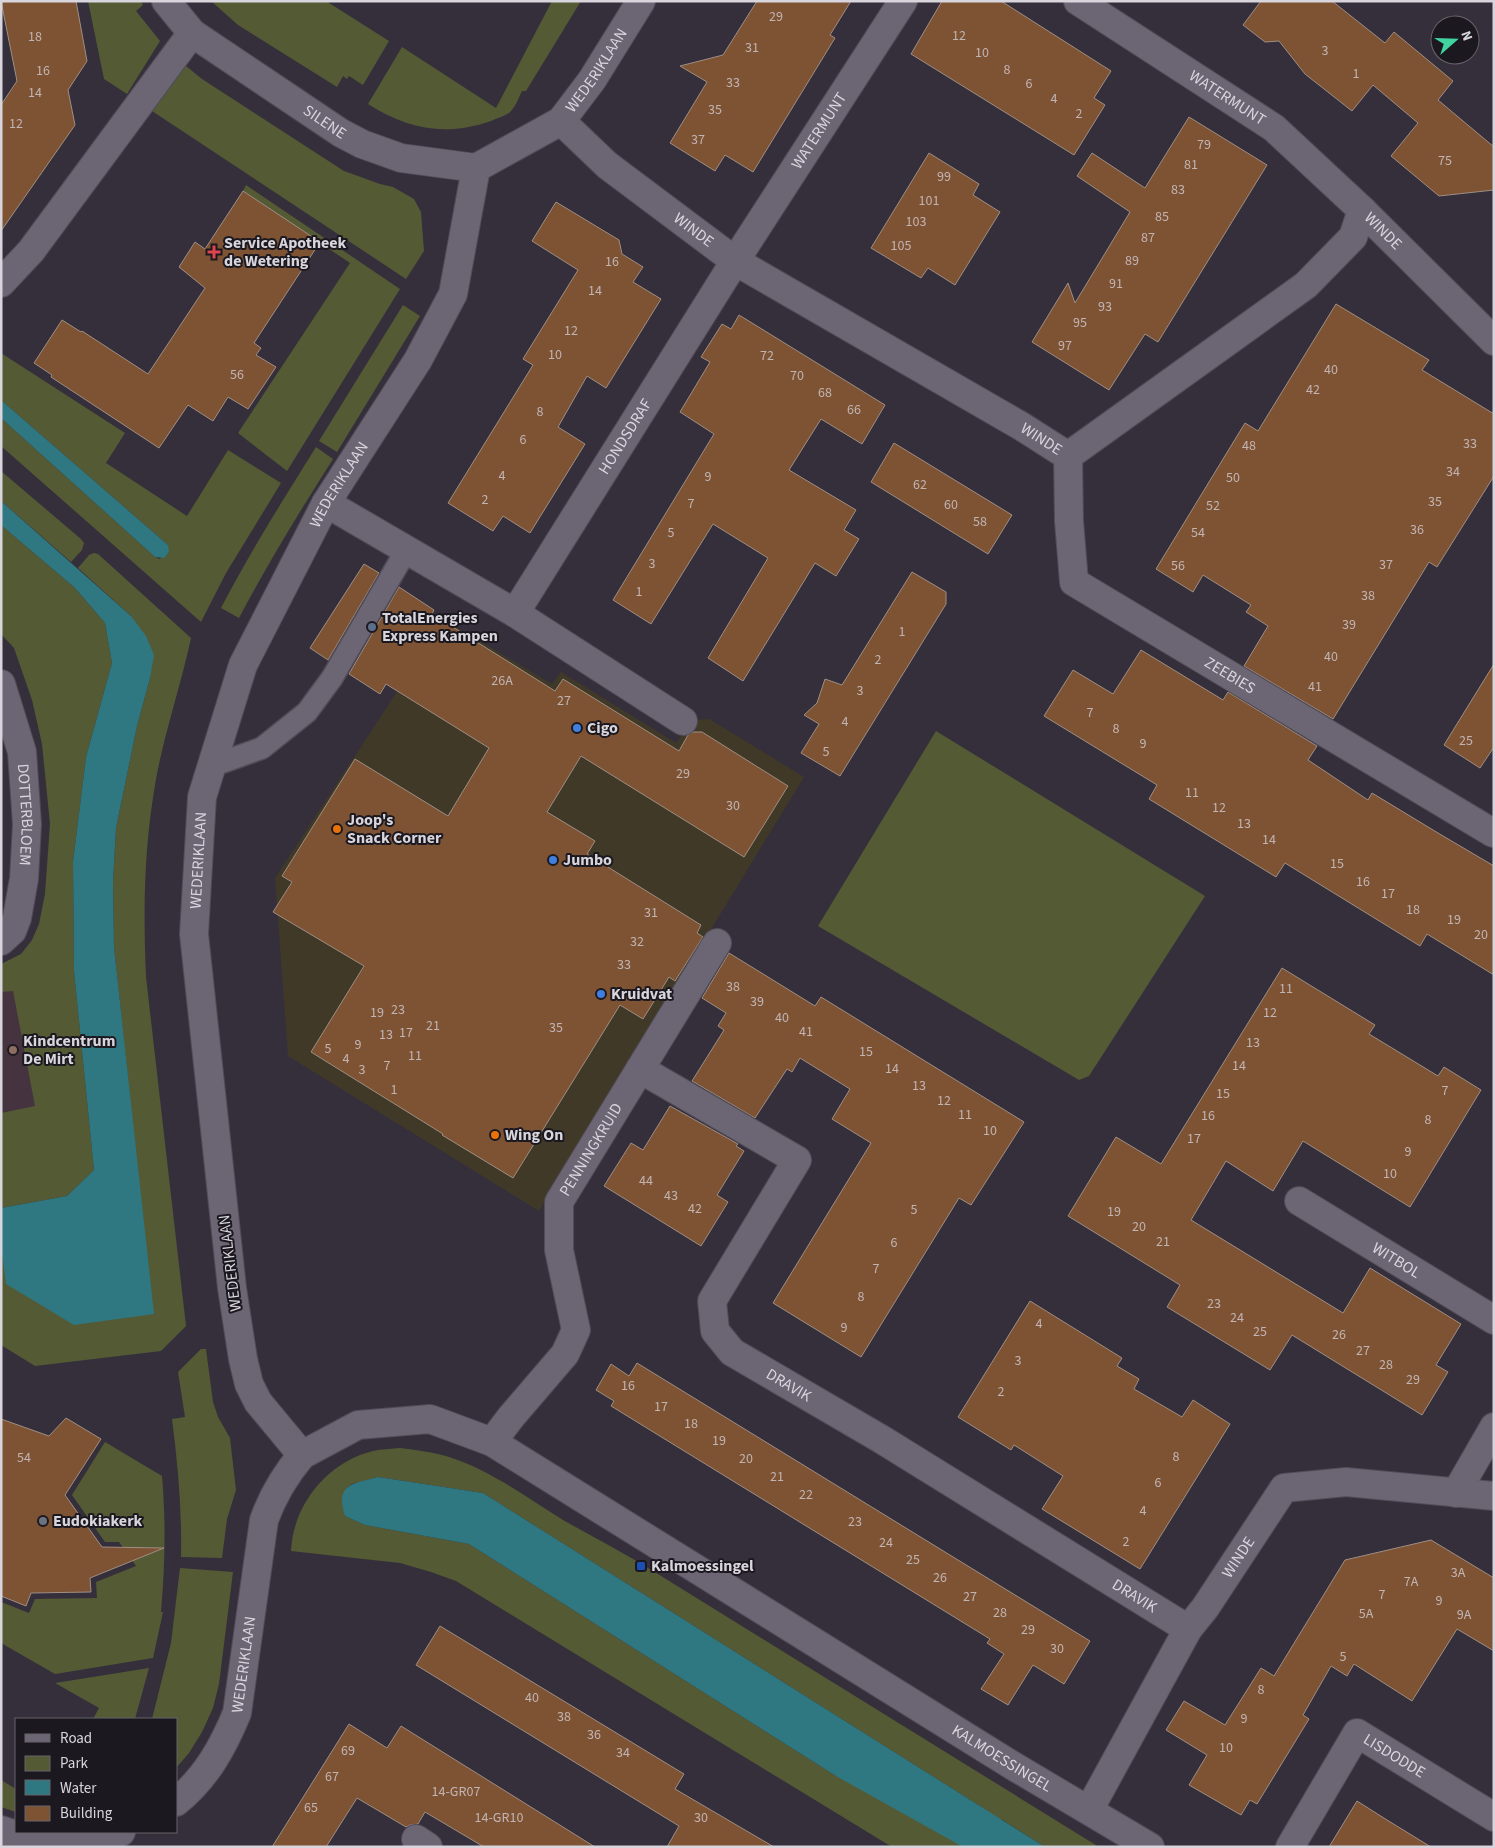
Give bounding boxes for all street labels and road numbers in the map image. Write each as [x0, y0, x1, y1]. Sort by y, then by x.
street label: WEDERIKLAAN [560, 24, 633, 117]
street label: WATERMUNT [1185, 65, 1270, 131]
street label: WATERMUNT [786, 88, 852, 174]
street label: SILENE [299, 100, 351, 144]
street label: WINDE [1359, 207, 1407, 255]
street label: WINDE [669, 208, 718, 252]
street label: HONDSDRAF [593, 395, 657, 479]
street label: WINDE [1016, 418, 1066, 460]
street label: WEDERIKLAAN [304, 437, 374, 532]
street label: ZEEBIES [1200, 652, 1260, 699]
street label: DOTTERBLOEM [12, 763, 38, 866]
street label: WEDERIKLAAN [184, 811, 212, 910]
street label: PENNINGKRUID [554, 1099, 628, 1200]
street label: WEDERIKLAAN [213, 1213, 247, 1313]
street label: WITBOL [1368, 1237, 1425, 1284]
street label: DRAVIK [762, 1363, 816, 1407]
street label: WINDE [1217, 1532, 1260, 1582]
street label: DRAVIK [1108, 1574, 1162, 1619]
street label: WEDERIKLAAN [226, 1615, 261, 1714]
street label: KALMOESSINGEL [948, 1719, 1056, 1798]
street label: LISDODDE [1359, 1728, 1430, 1783]

